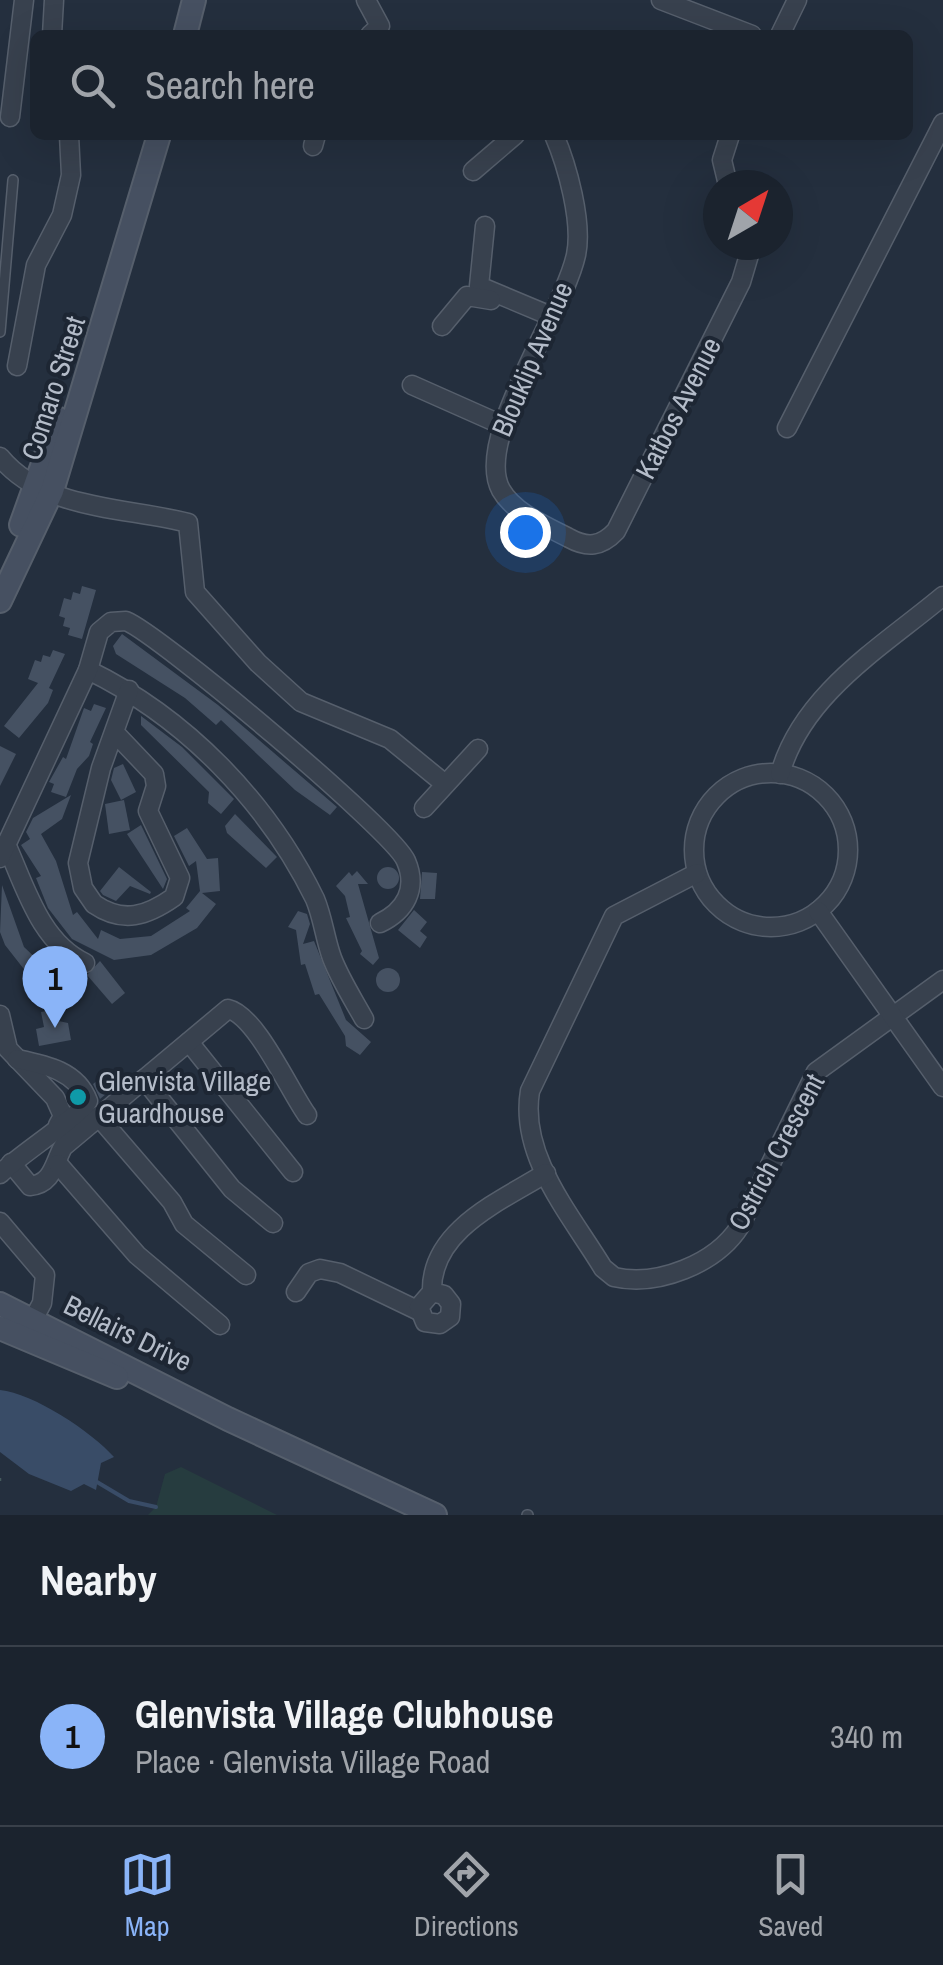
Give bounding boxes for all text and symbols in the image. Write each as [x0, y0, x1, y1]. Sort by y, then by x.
search box [30, 30, 913, 140]
icon: search [65, 58, 120, 113]
text: Search here [145, 60, 315, 111]
north arrow [703, 170, 793, 260]
street label: Blouklip Avenue [482, 276, 582, 442]
street label: Comaro Street [12, 311, 94, 465]
street label: Katbos Avenue [626, 331, 730, 485]
your location [500, 507, 551, 558]
pin: 1 [22, 946, 88, 1028]
place label: Glenvista Village Guardhouse [98, 1062, 271, 1132]
street label: Ostrich Crescent [719, 1067, 833, 1237]
marker: Glenvista Village Guardhouse [67, 1086, 89, 1108]
street label: Bellairs Drive [58, 1286, 198, 1380]
text: Nearby [40, 1552, 157, 1608]
text: Glenvista Village Clubhouse [135, 1689, 554, 1740]
text: 1 [65, 1715, 80, 1758]
text: 340 m [830, 1715, 903, 1758]
text: Place · Glenvista Village Road [135, 1740, 490, 1783]
tab: Map [120, 1847, 175, 1945]
tab: Directions [414, 1847, 519, 1945]
tab: Saved [758, 1847, 823, 1945]

